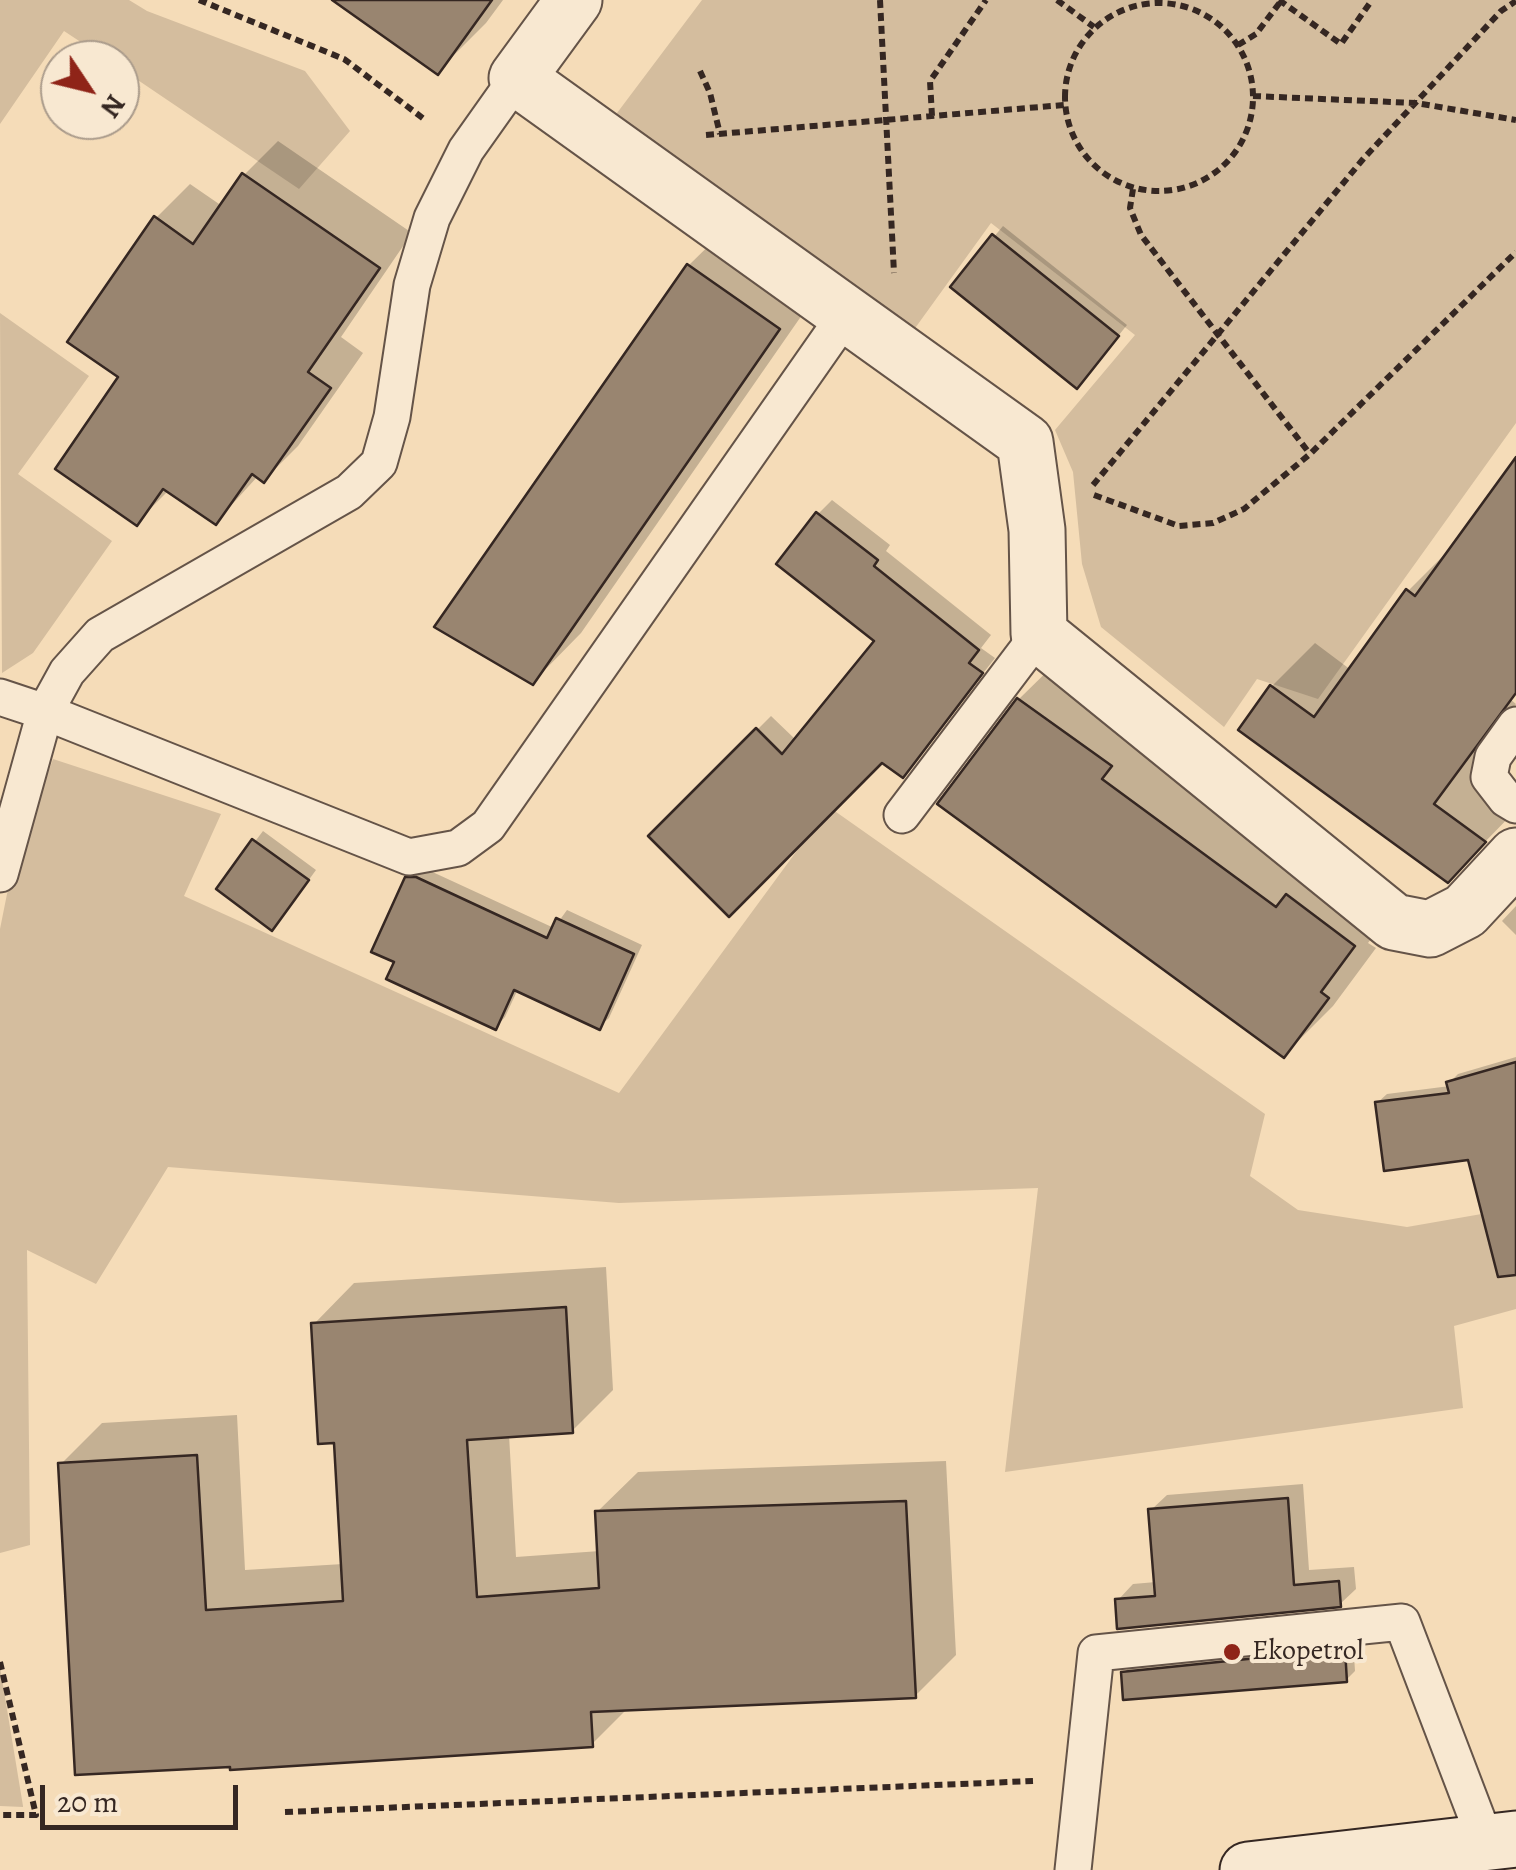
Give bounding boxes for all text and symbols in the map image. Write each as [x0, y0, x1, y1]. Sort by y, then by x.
north arrow [40, 40, 140, 140]
text: N [92, 87, 134, 125]
place label: Ekopetrol [1252, 1635, 1364, 1669]
marker: Ekopetrol [1221, 1641, 1243, 1663]
scale bar [45, 1765, 242, 1827]
text: 20 m [57, 1782, 118, 1822]

